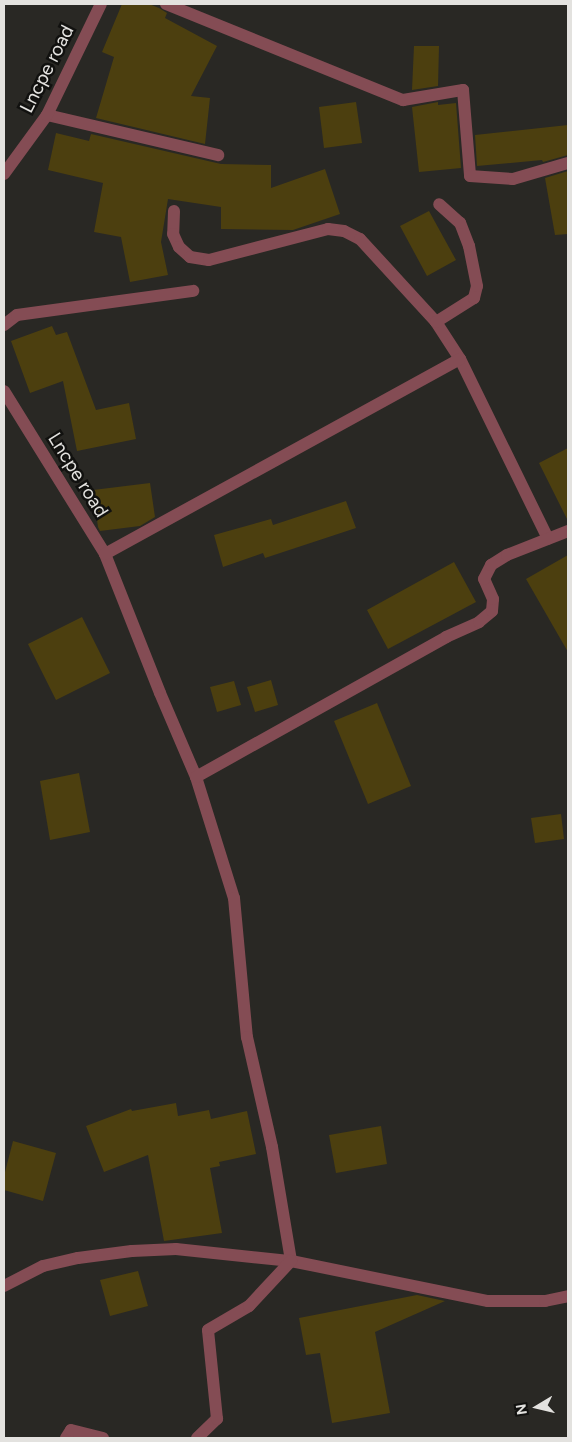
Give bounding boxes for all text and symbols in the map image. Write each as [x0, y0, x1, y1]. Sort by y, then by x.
street label: Lncpe road [15, 21, 79, 117]
street label: Lncpe road [43, 429, 113, 521]
north arrow [512, 1382, 562, 1432]
text: N [512, 1403, 531, 1416]

